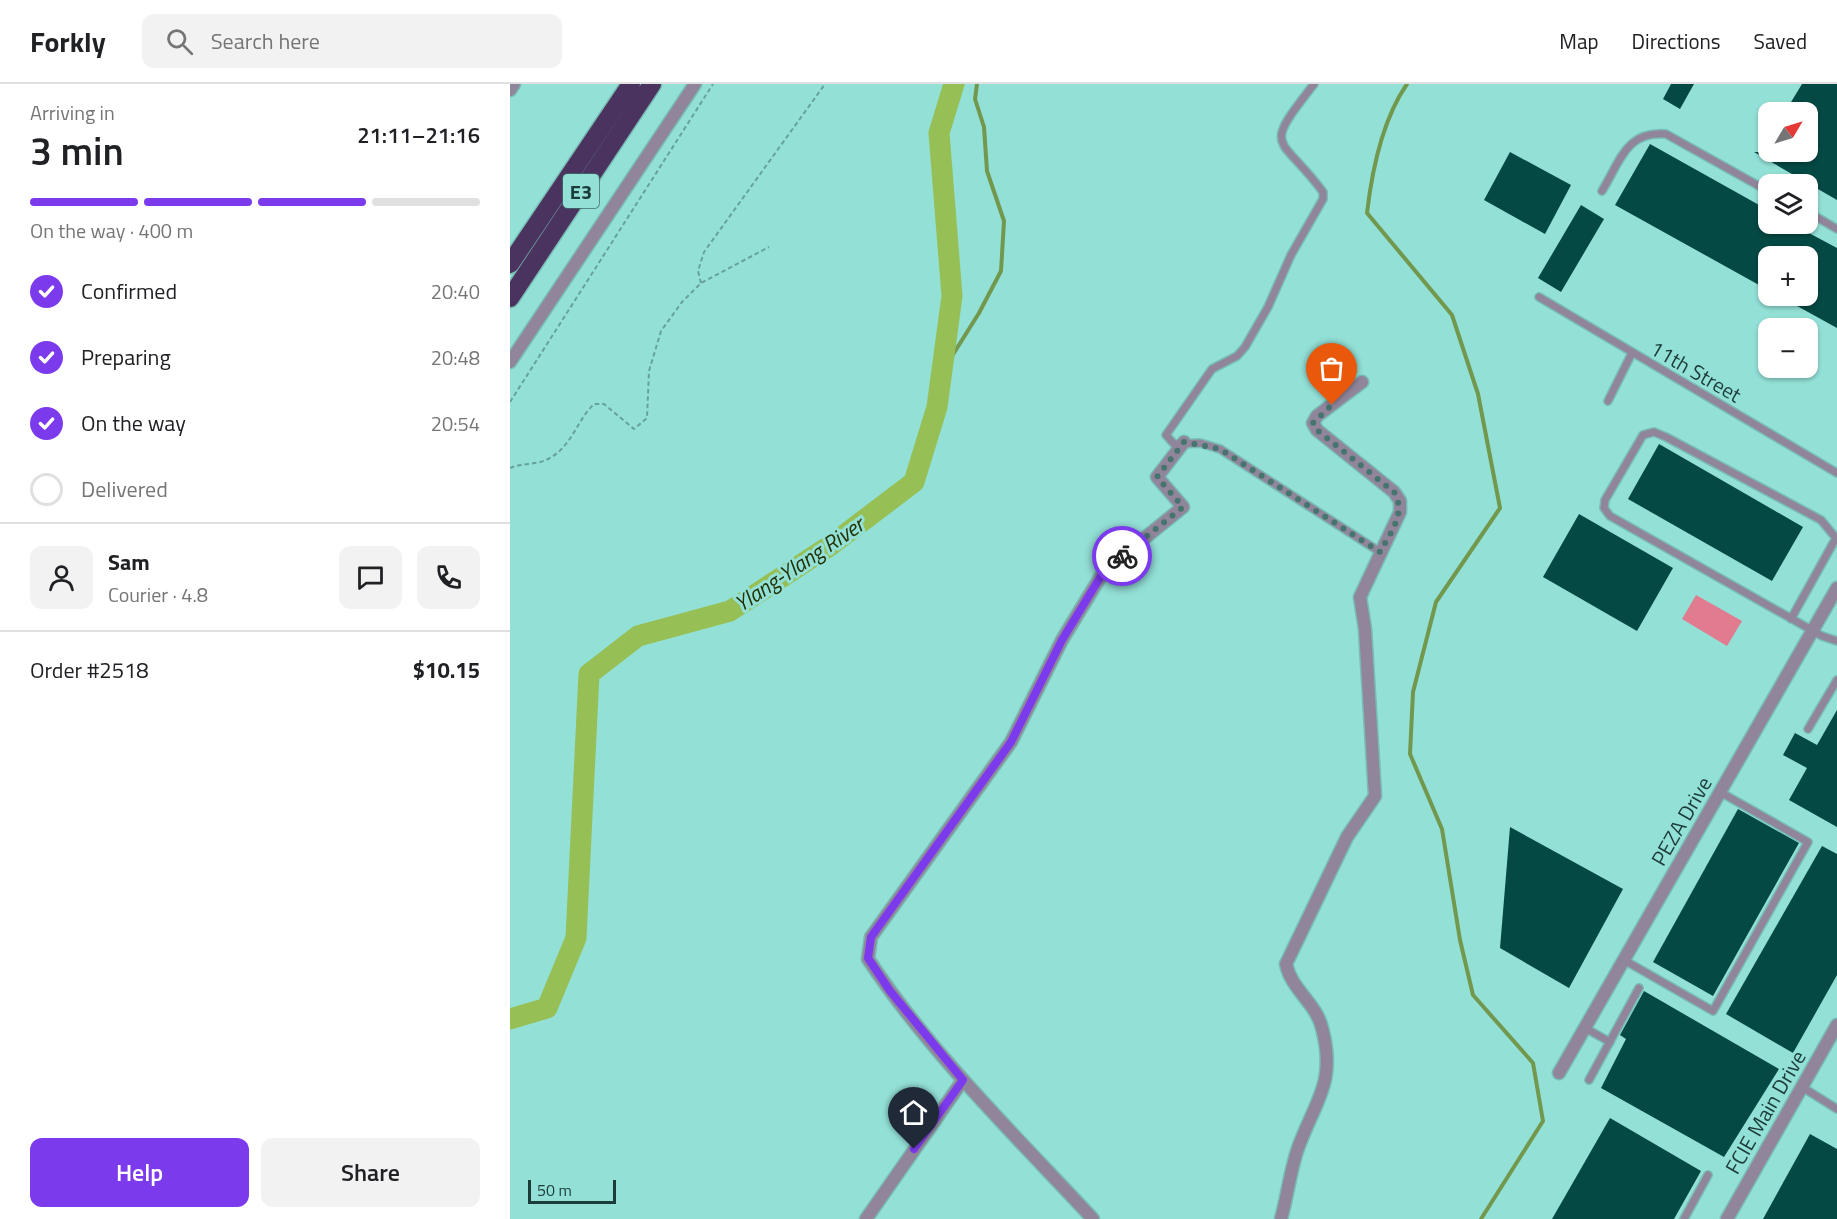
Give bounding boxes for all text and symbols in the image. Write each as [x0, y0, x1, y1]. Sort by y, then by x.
search box [142, 14, 562, 68]
text: Forkly [30, 20, 106, 63]
text: Search here [211, 24, 320, 58]
icon: search [163, 25, 196, 58]
text: Map [1559, 25, 1599, 57]
text: Directions [1632, 25, 1721, 57]
text: Saved [1754, 25, 1807, 57]
text: Arriving in [30, 97, 115, 128]
north arrow [1758, 102, 1818, 162]
map controls [1758, 102, 1818, 378]
text: 21:11–21:16 [357, 118, 480, 152]
text: 3 min [30, 121, 124, 180]
road number: E3 [563, 174, 599, 208]
button: layers [1758, 174, 1818, 234]
text: On the way · 400 m [30, 215, 193, 246]
button: + [1758, 246, 1818, 306]
text: Confirmed [81, 274, 177, 308]
icon: check [30, 275, 63, 308]
text: 20:40 [431, 276, 480, 307]
button: − [1758, 318, 1818, 378]
street label: 11th Street [1644, 332, 1748, 410]
text: Preparing [81, 340, 171, 374]
icon: check [30, 341, 63, 374]
text: 20:48 [431, 342, 480, 373]
pin [1306, 343, 1357, 405]
icon: bag [1315, 352, 1348, 385]
text: On the way [81, 406, 186, 440]
icon: check [30, 407, 63, 440]
text: 20:54 [431, 408, 480, 439]
text: Delivered [81, 472, 168, 506]
water label: Ylang-Ylang River [727, 506, 873, 620]
courier [1092, 526, 1152, 586]
icon: bike [1106, 540, 1139, 573]
text: Sam [108, 545, 150, 579]
button: person [30, 546, 93, 609]
button: chat [339, 546, 402, 609]
button: phone [417, 546, 480, 609]
text: Courier · 4.8 [108, 579, 208, 610]
text: Order #2518 [30, 653, 149, 687]
text: $10.15 [413, 653, 480, 687]
street label: PEZA Drive [1643, 770, 1719, 872]
street label: FCIE Main Drive [1717, 1044, 1813, 1180]
pin [888, 1087, 939, 1149]
icon: home [897, 1096, 930, 1129]
button: Help [30, 1138, 249, 1207]
button: Share [261, 1138, 480, 1207]
scale bar [528, 1177, 616, 1204]
text: 50 m [537, 1178, 572, 1202]

